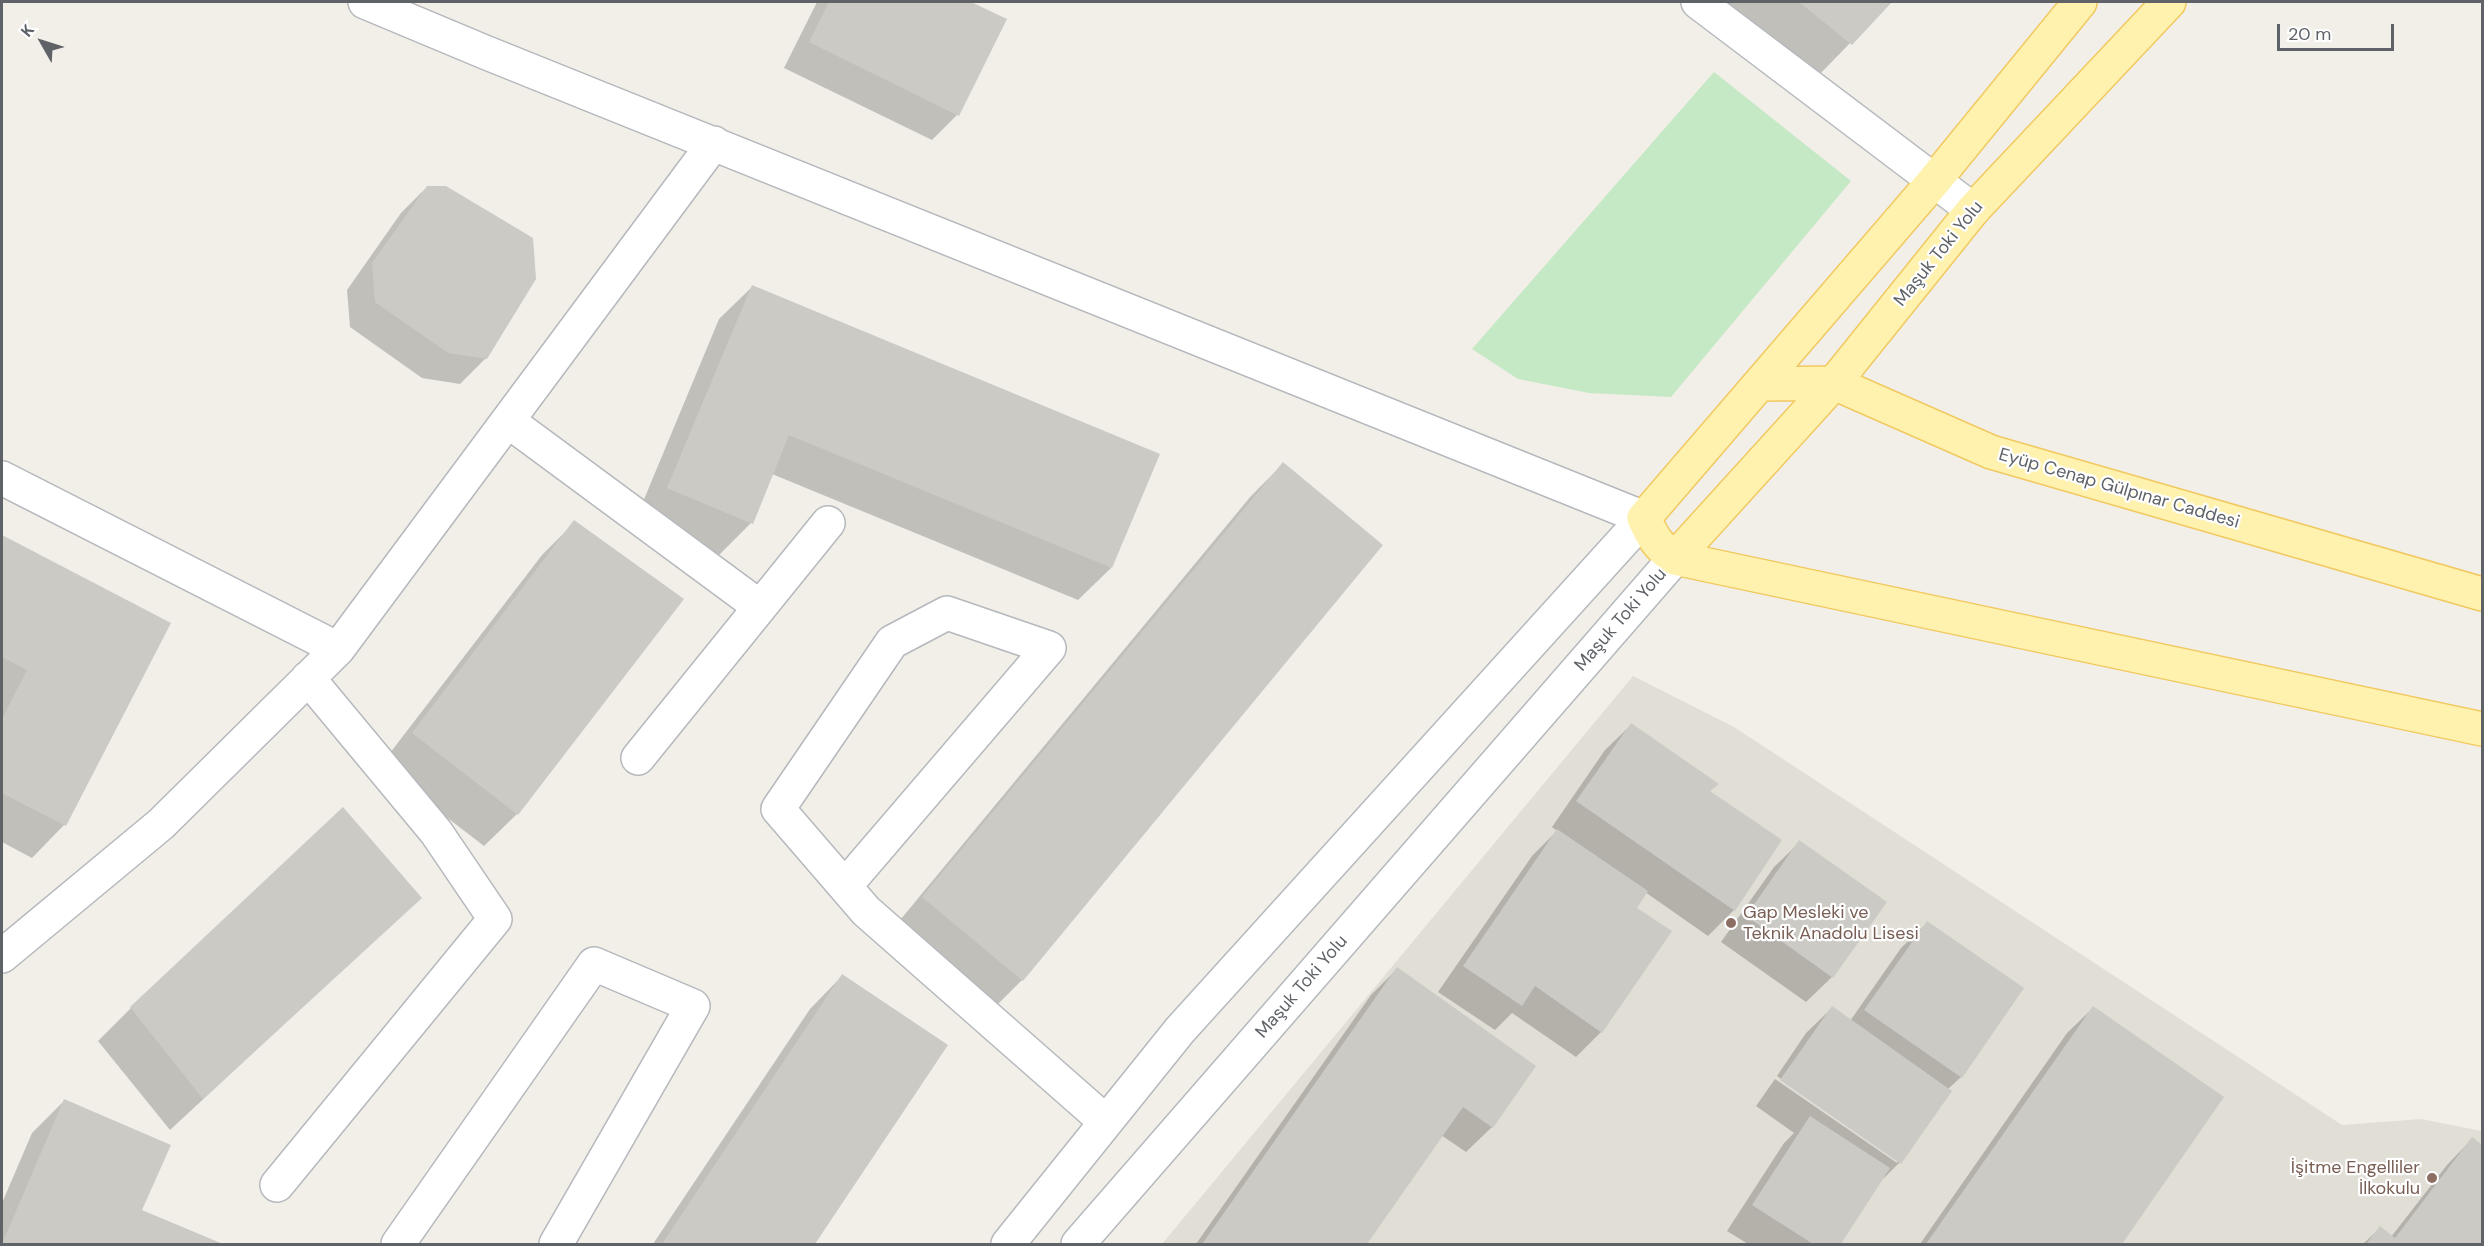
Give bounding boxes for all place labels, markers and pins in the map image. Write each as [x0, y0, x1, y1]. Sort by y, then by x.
place label: Gap Mesleki ve Teknik Anadolu Lisesi [1743, 902, 1919, 944]
marker: Gap Mesleki ve Teknik Anadolu Lisesi [1724, 916, 1738, 930]
place label: İşitme Engelliler İlkokulu [2291, 1157, 2420, 1200]
marker: İşitme Engelliler İlkokulu [2425, 1171, 2439, 1185]

